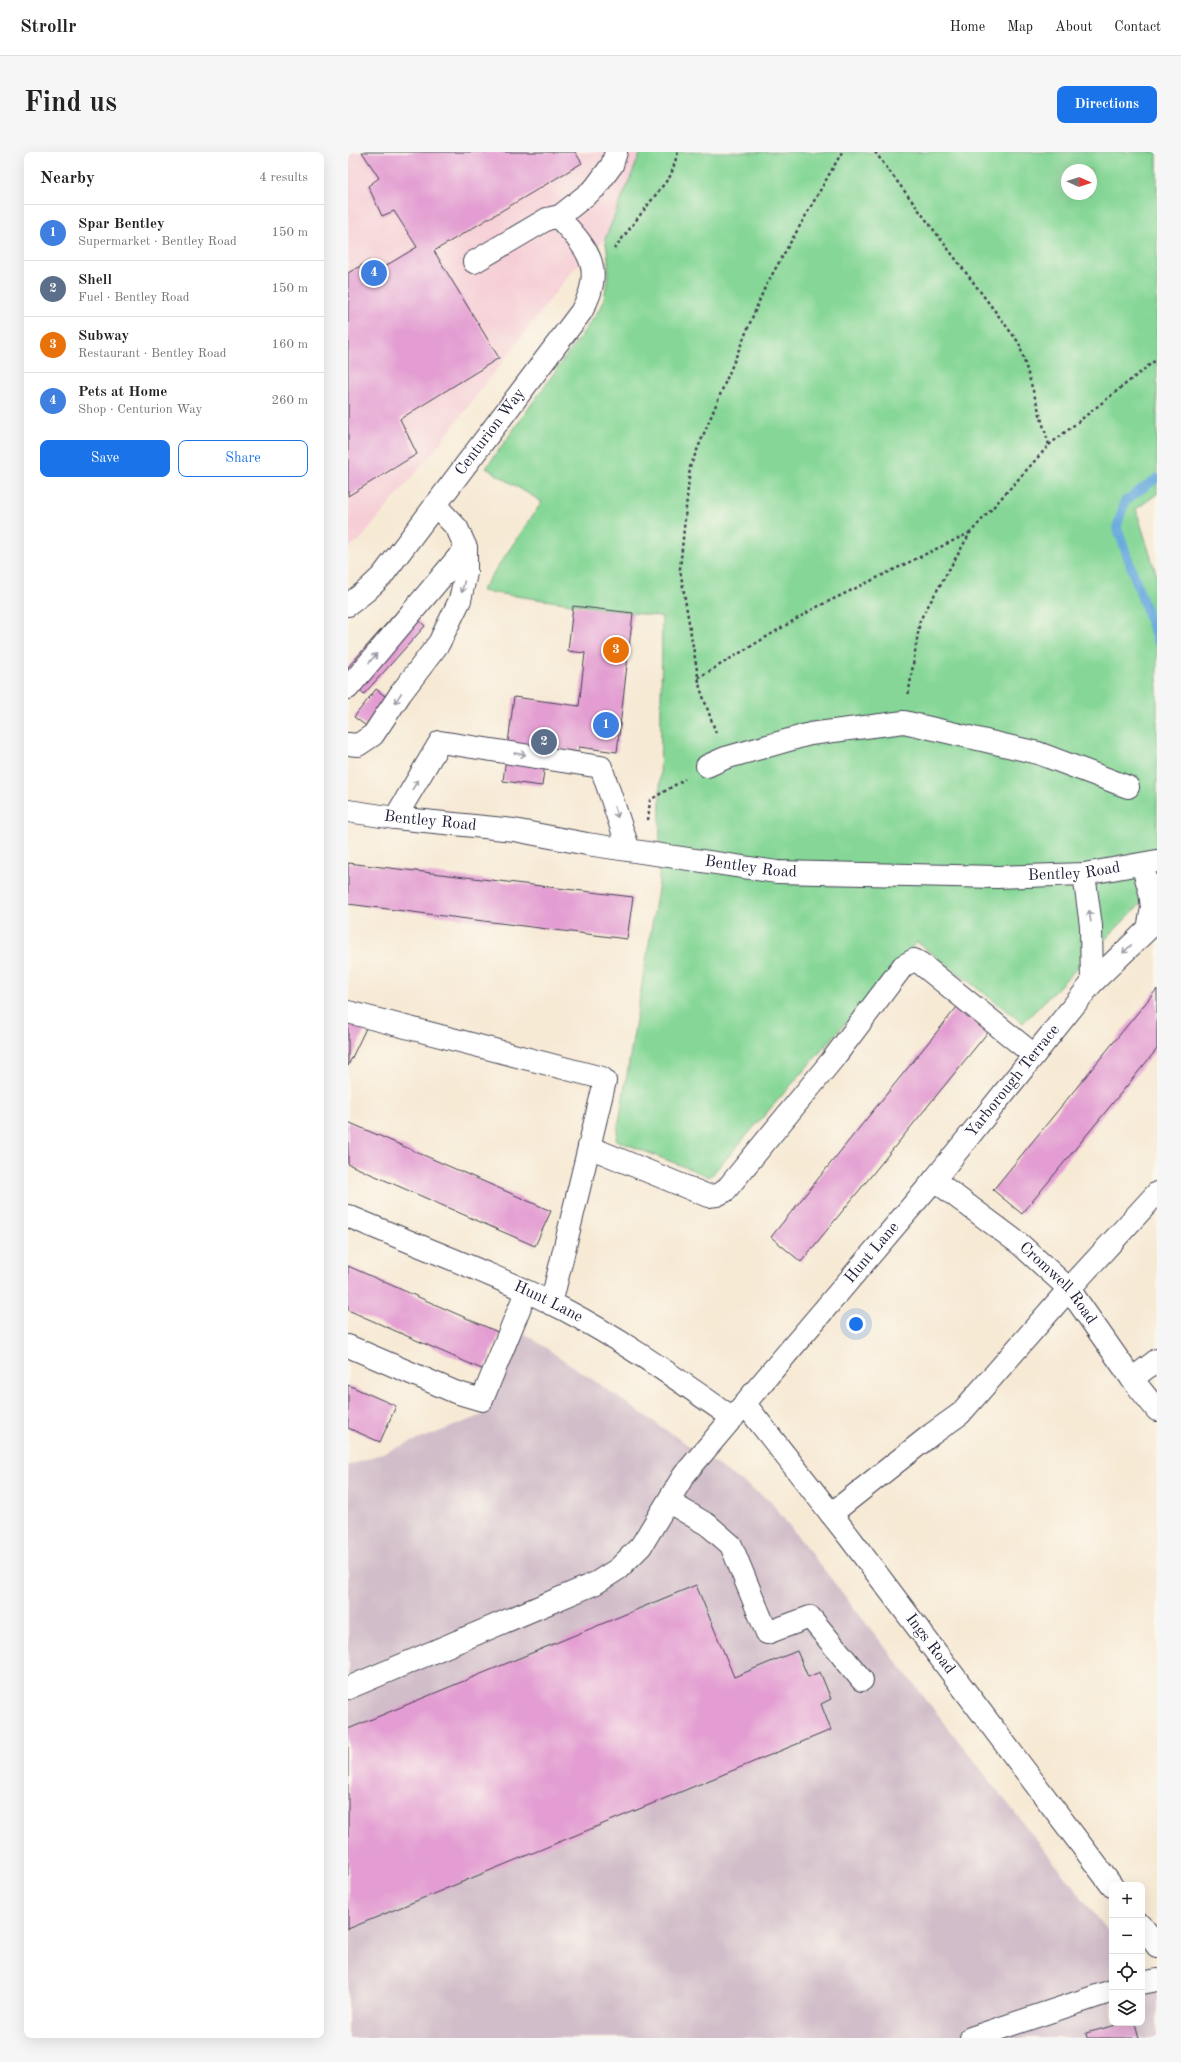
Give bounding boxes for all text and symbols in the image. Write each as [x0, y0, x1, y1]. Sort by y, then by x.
text: Strollr [20, 18, 76, 37]
text: Home [950, 20, 985, 34]
text: Map [1007, 20, 1033, 34]
text: About [1055, 20, 1092, 34]
text: Contact [1114, 20, 1161, 34]
button: Directions [1057, 86, 1157, 123]
text: Find us [24, 90, 117, 118]
north arrow [1061, 164, 1097, 200]
text: Nearby [40, 170, 95, 187]
text: 4 results [259, 171, 308, 184]
text: Spar Bentley [78, 217, 165, 232]
text: 1 [49, 226, 57, 239]
text: 150 m [271, 226, 308, 239]
text: Supermarket · Bentley Road [78, 235, 237, 248]
pin: 4 [361, 258, 387, 288]
text: Shell [78, 273, 112, 288]
text: 2 [49, 282, 57, 295]
text: 150 m [271, 282, 308, 295]
text: Fuel · Bentley Road [78, 291, 190, 304]
text: Subway [78, 329, 129, 344]
text: 3 [49, 338, 57, 351]
text: 160 m [271, 338, 308, 351]
text: Restaurant · Bentley Road [78, 347, 227, 360]
text: Pets at Home [78, 385, 167, 400]
street label: Centurion Way [453, 385, 529, 479]
text: 4 [49, 394, 57, 407]
text: 260 m [271, 394, 308, 407]
text: Shop · Centurion Way [78, 403, 202, 416]
button: Save [40, 440, 170, 477]
button: Share [178, 440, 308, 477]
one-way arrow [459, 580, 466, 593]
pin: 3 [603, 635, 629, 665]
one-way arrow [369, 652, 378, 663]
one-way arrow [394, 692, 402, 703]
pin: 1 [593, 710, 619, 740]
pin: 2 [531, 727, 557, 757]
one-way arrow [513, 750, 526, 758]
one-way arrow [412, 779, 420, 791]
one-way arrow [613, 805, 620, 818]
street label: Bentley Road [383, 808, 477, 834]
street label: Bentley Road [704, 853, 797, 880]
street label: Bentley Road [1028, 860, 1122, 884]
one-way arrow [1086, 910, 1094, 923]
one-way arrow [1122, 944, 1132, 954]
street label: Yarborough Terrace [963, 1022, 1063, 1141]
street label: Hunt Lane [842, 1219, 902, 1287]
street label: Cromwell Road [1016, 1239, 1099, 1327]
street label: Hunt Lane [511, 1279, 585, 1326]
your location [846, 1314, 866, 1334]
street label: Ings Road [902, 1611, 958, 1677]
map controls [1109, 1882, 1145, 2026]
button: + [1109, 1882, 1145, 1918]
button: − [1109, 1918, 1145, 1954]
button: locate [1109, 1954, 1145, 1990]
button: layers [1109, 1990, 1145, 2026]

